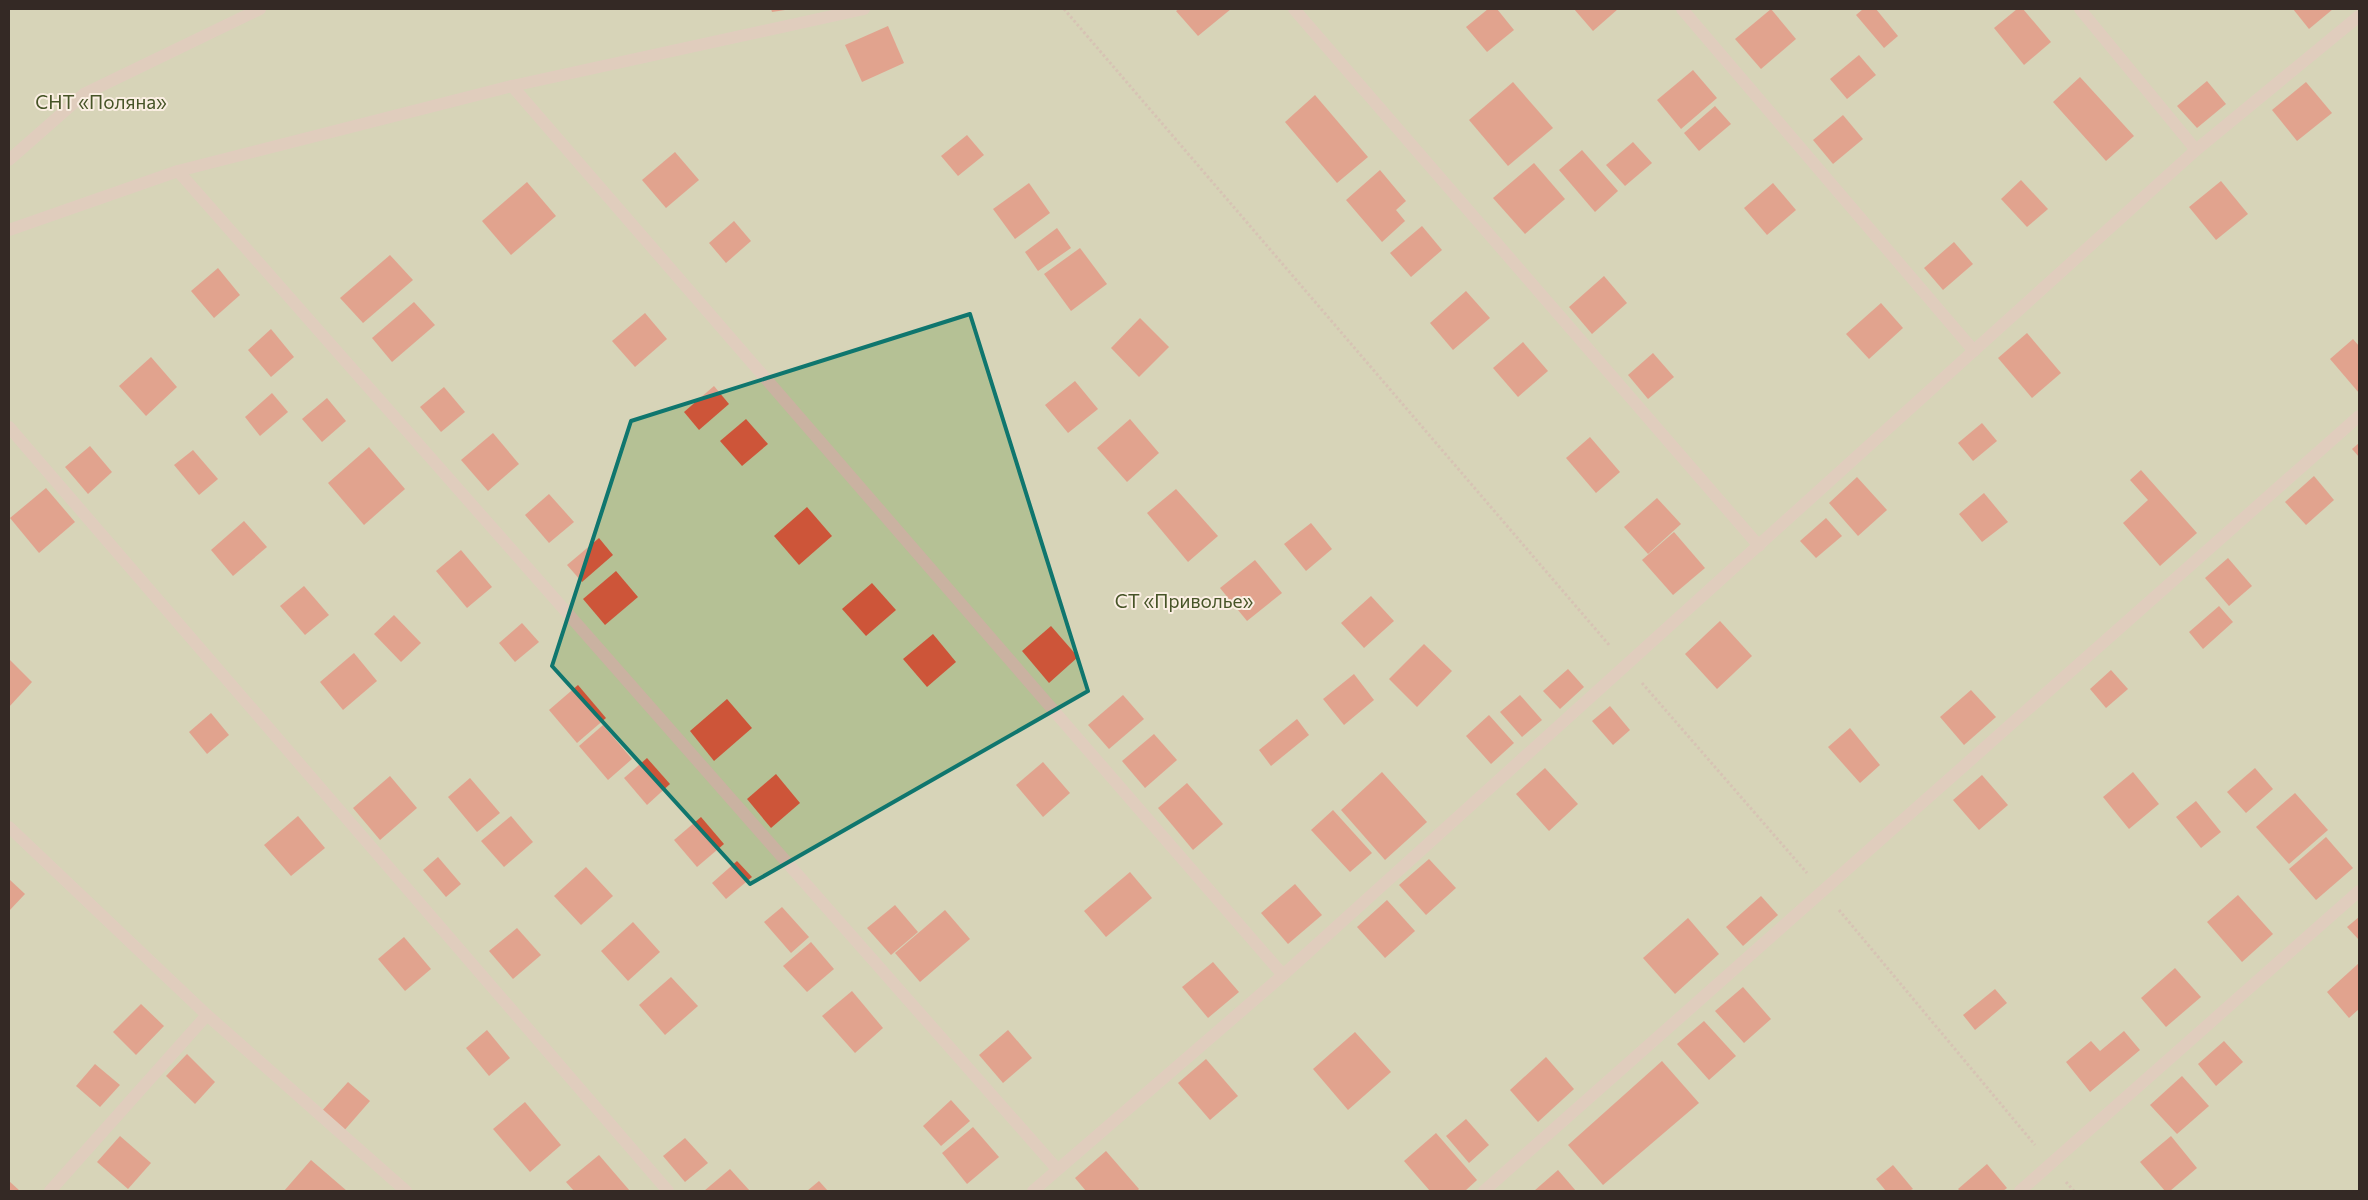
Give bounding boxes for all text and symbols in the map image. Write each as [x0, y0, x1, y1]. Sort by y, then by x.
park label: СНТ «Поляна» [35, 90, 167, 113]
park label: СТ «Приволье» [1115, 589, 1254, 612]

